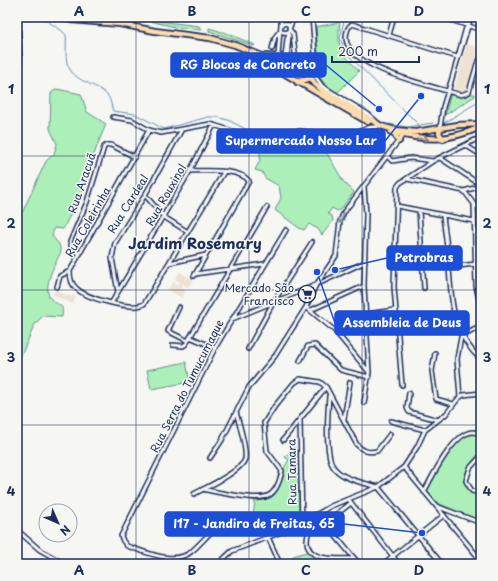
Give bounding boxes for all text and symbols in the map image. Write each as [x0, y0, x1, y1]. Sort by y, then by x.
text: A [74, 1, 84, 20]
text: B [188, 1, 197, 20]
text: C [301, 1, 311, 20]
text: D [414, 1, 424, 20]
scale bar [332, 38, 419, 64]
text: 200 m [338, 42, 378, 60]
callout: RG Blocos de Concreto [171, 53, 326, 77]
text: RG Blocos de Concreto [180, 55, 316, 73]
text: 1 [8, 79, 14, 98]
text: 1 [484, 79, 490, 98]
callout: Supermercado Nosso Lar [217, 129, 385, 153]
text: Supermercado Nosso Lar [225, 131, 377, 149]
one-way arrow [416, 135, 429, 142]
street label: Rua Aracuã [63, 150, 100, 216]
street label: Rua Rouxinol [141, 161, 190, 229]
street label: Rua Cardeal [103, 171, 152, 236]
street label: Rua Coleirinha [61, 183, 115, 260]
one-way arrow [338, 212, 346, 224]
text: 2 [6, 213, 16, 232]
text: 2 [482, 213, 492, 232]
district label: Jardim Rosemary [128, 231, 262, 254]
callout: Petrobras [387, 246, 462, 270]
text: Petrobras [395, 248, 454, 266]
place label: Mercado São Francisco [224, 279, 294, 309]
supermarket icon: Mercado São Francisco [297, 284, 317, 304]
callout: Assembleia de Deus [335, 311, 469, 335]
text: Assembleia de Deus [342, 313, 461, 331]
street label: Rua Serra do Tumucumaque [146, 316, 228, 455]
text: 3 [7, 347, 16, 366]
text: 3 [483, 347, 492, 366]
street label: Rua Tamara [282, 439, 301, 505]
text: 4 [7, 481, 16, 500]
text: 4 [483, 481, 492, 500]
north arrow [38, 503, 78, 543]
callout: I17 - Jandiro de Freitas, 65 [165, 512, 344, 536]
text: I17 - Jandiro de Freitas, 65 [173, 514, 335, 532]
text: N [56, 521, 75, 540]
text: A [74, 560, 84, 579]
text: B [188, 560, 197, 579]
text: C [301, 560, 311, 579]
text: D [414, 560, 424, 579]

